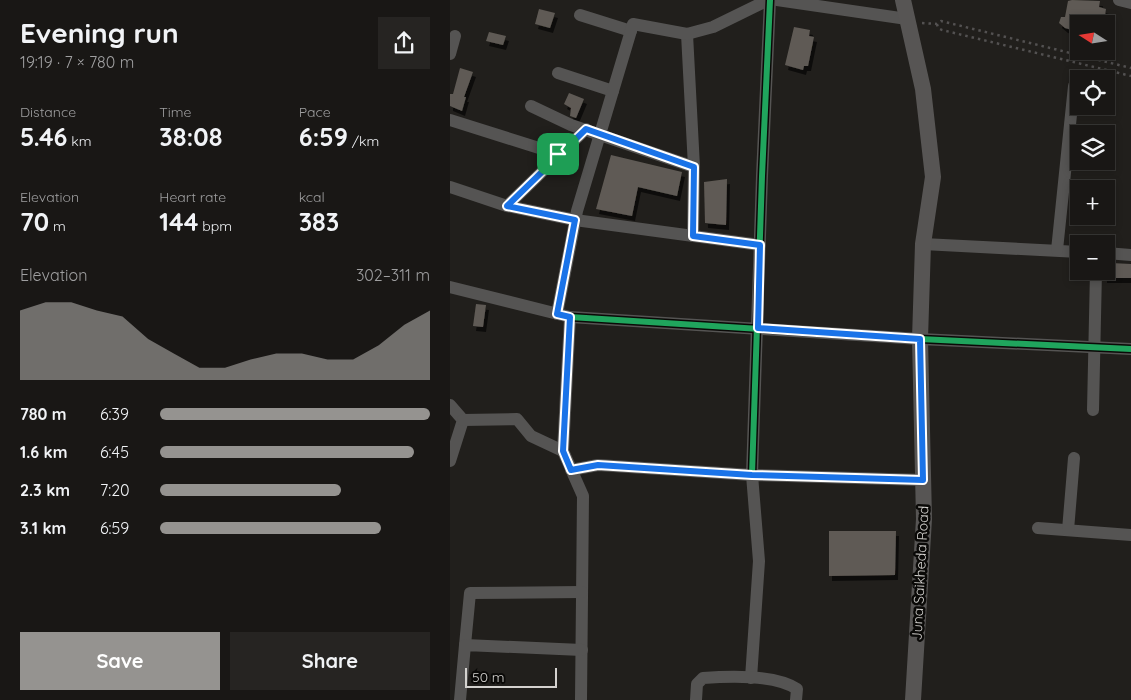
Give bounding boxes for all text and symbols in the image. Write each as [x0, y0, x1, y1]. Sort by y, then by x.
text: Evening run [20, 15, 179, 50]
north arrow [1070, 15, 1115, 60]
map controls [1070, 15, 1115, 280]
button: share [378, 17, 430, 69]
text: 19:19 · 7 × 780 m [20, 52, 134, 72]
button: locate [1070, 70, 1115, 115]
text: Distance [20, 103, 76, 121]
text: Time [159, 103, 191, 121]
text: Pace [299, 103, 331, 121]
text: 5.46 [20, 121, 67, 152]
text: 38:08 [159, 121, 222, 152]
text: 6:59 [299, 121, 348, 152]
button: layers [1070, 125, 1115, 170]
text: km [67, 132, 92, 150]
text: /km [348, 132, 379, 150]
pin [537, 133, 579, 175]
icon: arrive [544, 140, 572, 168]
button: + [1070, 180, 1115, 225]
text: Elevation [20, 188, 79, 206]
text: Heart rate [159, 188, 226, 206]
text: kcal [299, 188, 325, 206]
text: 70 [20, 206, 49, 237]
text: 144 [159, 206, 198, 237]
text: 383 [299, 206, 339, 237]
text: m [49, 217, 66, 235]
text: bpm [198, 217, 232, 235]
button: − [1070, 235, 1115, 280]
text: Elevation [20, 265, 87, 285]
text: 302–311 m [356, 265, 430, 285]
text: 780 m [20, 404, 67, 424]
text: 6:39 [100, 404, 129, 424]
text: 1.6 km [20, 442, 67, 462]
text: 6:45 [100, 442, 129, 462]
text: 2.3 km [20, 480, 70, 500]
text: 7:20 [100, 480, 130, 500]
street label: Juna Saikheda Road [907, 505, 933, 641]
text: 3.1 km [20, 518, 66, 538]
text: 6:59 [100, 518, 129, 538]
button: Save [20, 632, 220, 690]
button: Share [230, 632, 430, 690]
scale bar [465, 665, 558, 688]
text: 50 m [472, 668, 505, 686]

